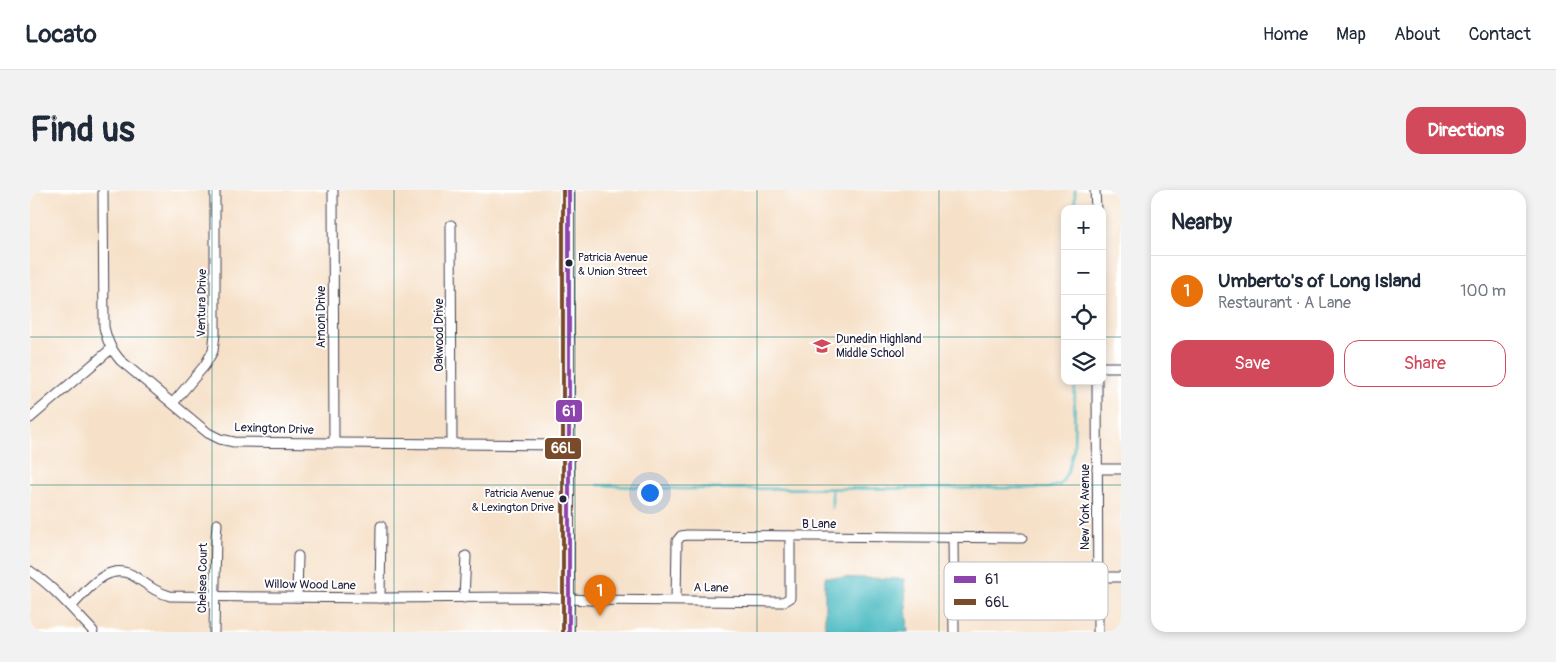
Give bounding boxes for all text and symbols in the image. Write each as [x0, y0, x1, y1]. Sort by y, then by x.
text: Locato [25, 20, 97, 49]
text: Home [1263, 23, 1308, 46]
text: Map [1336, 23, 1366, 46]
text: About [1394, 23, 1440, 46]
text: Contact [1468, 23, 1531, 46]
button: Directions [1406, 107, 1526, 154]
text: Find us [30, 108, 135, 152]
map controls [1061, 205, 1106, 385]
button: + [1061, 205, 1106, 250]
text: Nearby [1171, 209, 1232, 236]
button: − [1061, 250, 1106, 295]
place label: Patricia Avenue & Union Street [578, 251, 648, 278]
marker: Patricia Avenue & Union Street [564, 258, 574, 268]
street label: Ventura Drive [194, 269, 210, 337]
text: Umberto's of Long Island [1218, 269, 1421, 293]
text: 1 [1184, 281, 1190, 301]
text: 100 m [1460, 281, 1506, 301]
street label: Arnoni Drive [314, 286, 329, 348]
text: Restaurant · A Lane [1218, 293, 1351, 313]
button: locate [1061, 295, 1106, 340]
street label: Oakwood Drive [432, 298, 447, 372]
place label: Dunedin Highland Middle School [836, 332, 922, 361]
school or university icon: Dunedin Highland Middle School [812, 336, 832, 356]
button: layers [1061, 340, 1106, 385]
button: Save [1171, 340, 1334, 387]
button: Share [1344, 340, 1506, 387]
line badge: 61 [555, 399, 583, 423]
text: 61 [562, 403, 576, 420]
street label: Lexington Drive [234, 420, 314, 438]
line badge: 66L [544, 437, 582, 460]
text: 66L [551, 440, 575, 457]
street label: New York Avenue [1078, 464, 1093, 550]
your location [637, 480, 663, 506]
place label: Patricia Avenue & Lexington Drive [472, 487, 555, 514]
marker: Patricia Avenue & Lexington Drive [558, 494, 568, 504]
street label: B Lane [802, 517, 836, 532]
street label: Chelsea Court [195, 543, 211, 613]
legend [944, 562, 1108, 620]
text: 61 [985, 571, 999, 588]
pin: 1 [584, 575, 616, 616]
street label: Willow Wood Lane [264, 577, 356, 593]
street label: A Lane [693, 580, 729, 596]
text: 66L [985, 594, 1009, 611]

